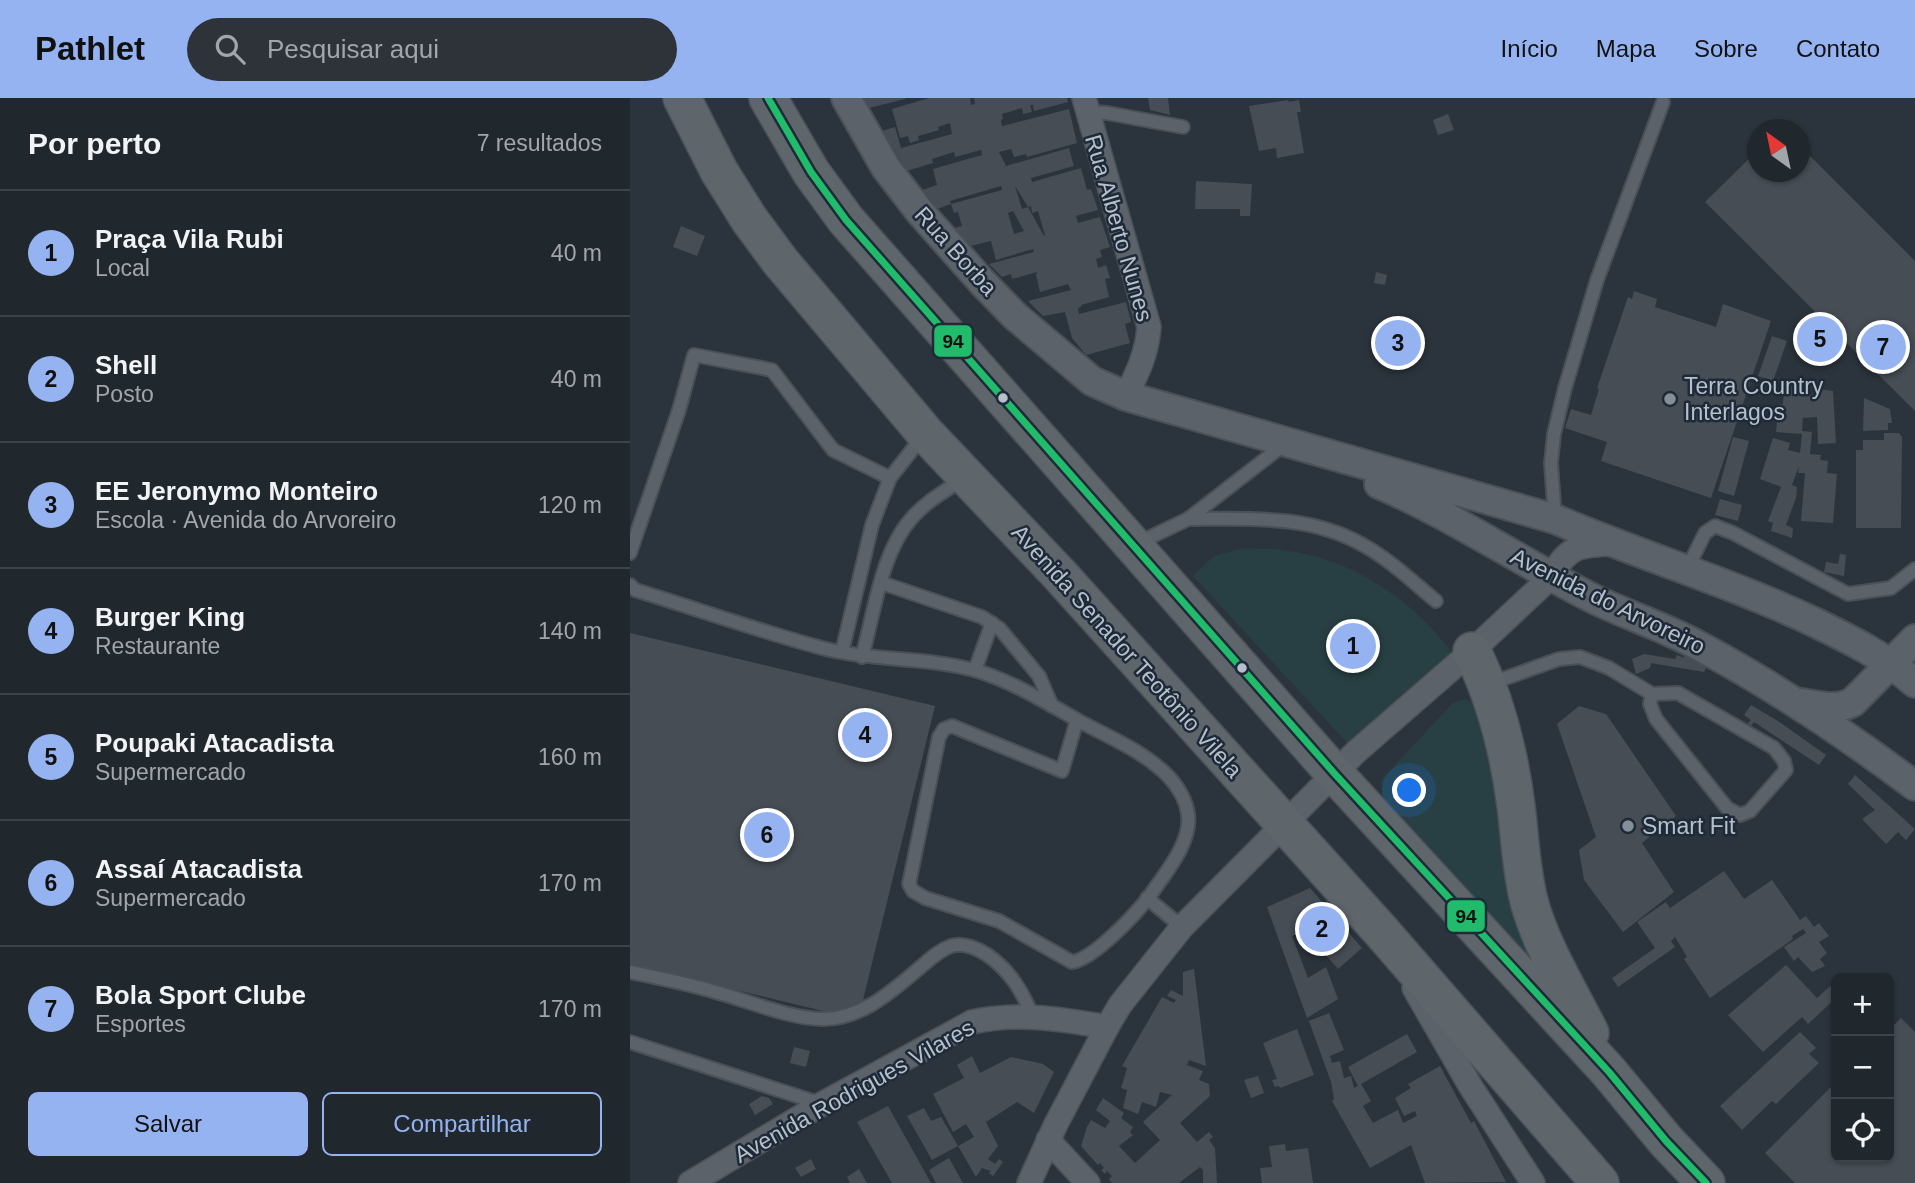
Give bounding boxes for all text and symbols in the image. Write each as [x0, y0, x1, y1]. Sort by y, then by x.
search box [187, 18, 677, 81]
text: Pathlet [35, 30, 145, 67]
icon: search [211, 30, 249, 68]
text: Pesquisar aqui [267, 34, 439, 64]
text: Início [1500, 35, 1558, 62]
text: Mapa [1596, 35, 1656, 62]
text: Sobre [1694, 35, 1758, 62]
text: Contato [1796, 35, 1880, 62]
north arrow [1747, 119, 1810, 182]
text: Por perto [28, 127, 161, 160]
text: 7 resultados [477, 130, 602, 156]
street label: Rua Alberto Nunes [1080, 132, 1158, 324]
street label: Rua Borba [910, 201, 1003, 301]
text: Praça Vila Rubi [95, 224, 284, 254]
text: 1 [45, 240, 57, 266]
text: 40 m [551, 240, 602, 266]
text: Local [95, 255, 150, 281]
pin: 5 [1797, 313, 1843, 365]
pin: 3 [1375, 317, 1421, 369]
pin: 7 [1860, 321, 1906, 373]
line badge: 94 [933, 324, 973, 358]
text: 94 [942, 331, 964, 352]
text: Shell [95, 350, 157, 380]
text: 2 [45, 366, 57, 392]
text: 40 m [551, 366, 602, 392]
place label: Terra Country Interlagos [1684, 373, 1824, 425]
text: Posto [95, 381, 154, 407]
unlabelled marker [996, 391, 1010, 405]
marker: Terra Country Interlagos [1662, 391, 1678, 407]
text: EE Jeronymo Monteiro [95, 476, 378, 506]
text: 3 [45, 492, 57, 518]
text: 120 m [538, 492, 602, 518]
text: Escola · Avenida do Arvoreiro [95, 507, 396, 533]
street label: Avenida Senador Teotônio Vilela [1007, 519, 1248, 783]
street label: Avenida do Arvoreiro [1507, 543, 1709, 659]
text: Burger King [95, 602, 245, 632]
text: 4 [45, 618, 57, 644]
text: 140 m [538, 618, 602, 644]
pin: 1 [1330, 620, 1376, 672]
text: Restaurante [95, 633, 220, 659]
unlabelled marker [1235, 661, 1249, 675]
pin: 4 [842, 709, 888, 761]
text: Poupaki Atacadista [95, 728, 334, 758]
text: 5 [45, 744, 57, 770]
text: 160 m [538, 744, 602, 770]
text: Supermercado [95, 759, 246, 785]
your location [1392, 773, 1426, 807]
pin: 6 [744, 809, 790, 861]
place label: Smart Fit [1642, 813, 1736, 839]
marker: Smart Fit [1620, 818, 1636, 834]
text: Assaí Atacadista [95, 854, 302, 884]
text: 6 [45, 870, 57, 896]
text: 170 m [538, 870, 602, 896]
text: Supermercado [95, 885, 246, 911]
line badge: 94 [1446, 899, 1486, 933]
pin: 2 [1299, 903, 1345, 955]
text: 94 [1455, 906, 1477, 927]
map controls [1831, 973, 1894, 1162]
button: + [1831, 973, 1894, 1036]
text: Bola Sport Clube [95, 980, 306, 1010]
text: 7 [45, 996, 57, 1022]
text: 170 m [538, 996, 602, 1022]
text: Esportes [95, 1011, 186, 1037]
street label: Avenida Rodrigues Vilares [730, 1014, 978, 1168]
button: − [1831, 1036, 1894, 1099]
button: Salvar [28, 1092, 308, 1156]
button: Compartilhar [322, 1092, 602, 1156]
button: locate [1831, 1099, 1894, 1162]

